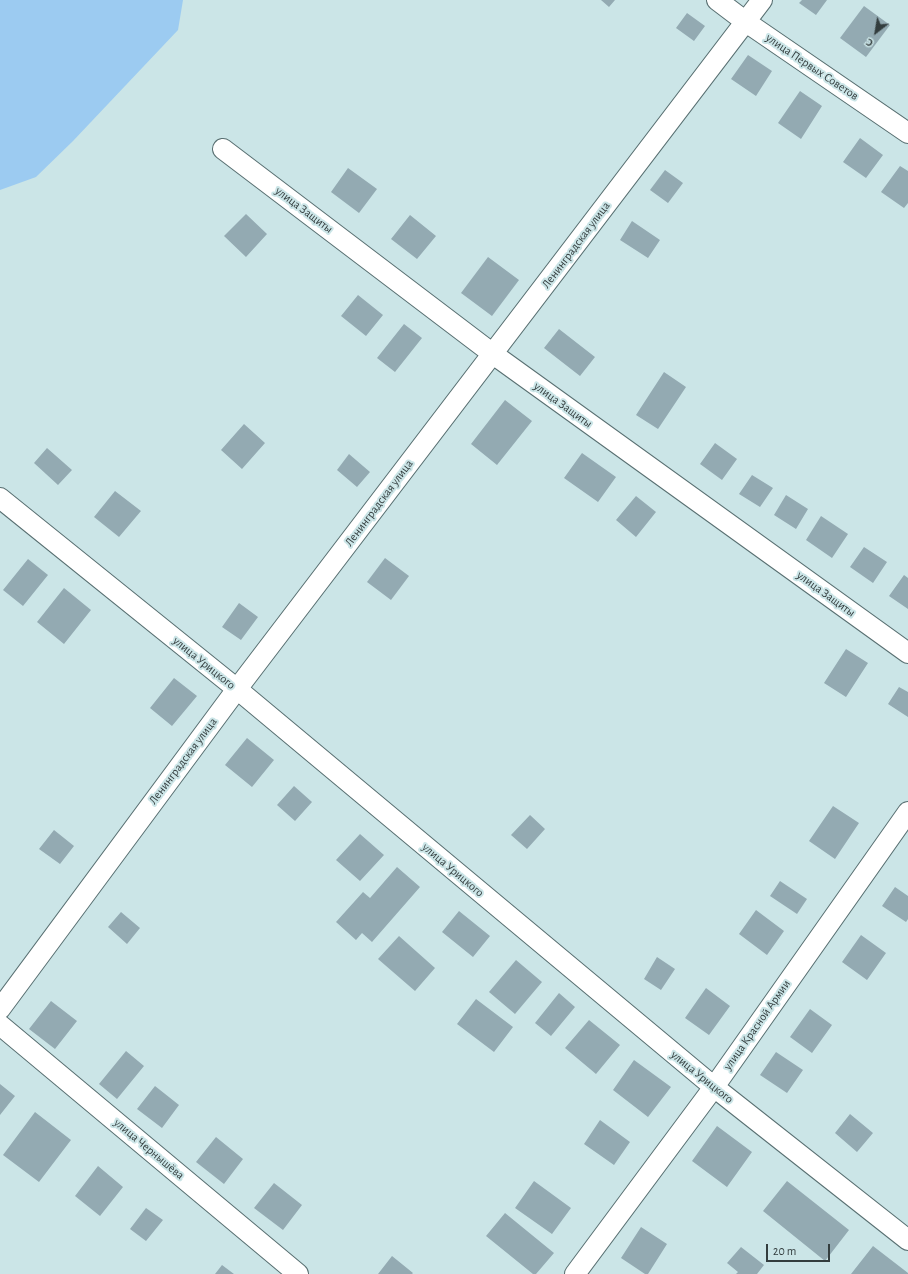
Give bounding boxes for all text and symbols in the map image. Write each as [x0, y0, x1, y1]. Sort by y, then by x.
north arrow [856, 12, 896, 52]
street label: улица Первых Советов [763, 31, 861, 103]
text: С [864, 36, 875, 49]
street label: улица Защиты [272, 184, 336, 236]
street label: Ленинградская улица [539, 199, 613, 291]
street label: улица Защиты [531, 379, 595, 431]
street label: Ленинградская улица [342, 457, 416, 549]
street label: улица Защиты [794, 568, 858, 620]
street label: улица Урицкого [170, 634, 238, 692]
street label: Ленинградская улица [146, 715, 220, 807]
street label: улица Урицкого [419, 840, 487, 900]
street label: улица Красной Армии [720, 977, 794, 1073]
street label: улица Урицкого [668, 1048, 736, 1106]
street label: улица Чернышёва [111, 1115, 187, 1183]
scale bar [768, 1236, 832, 1262]
text: 20 m [773, 1245, 796, 1257]

